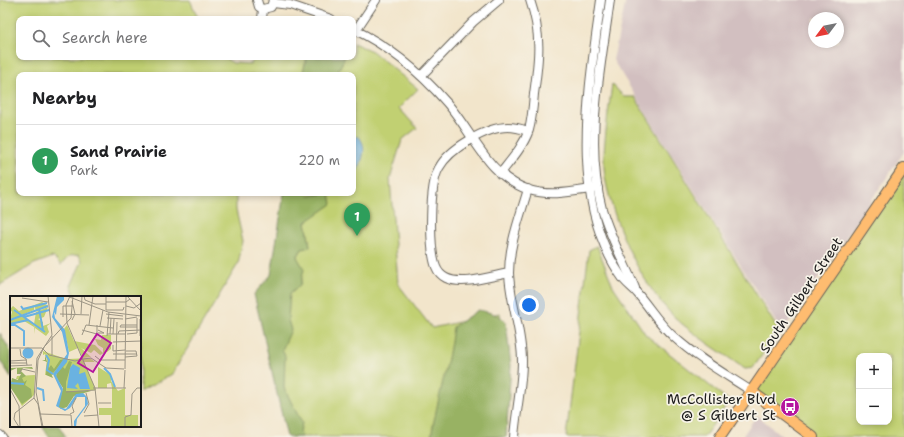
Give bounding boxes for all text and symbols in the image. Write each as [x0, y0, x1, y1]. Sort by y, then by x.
north arrow [808, 12, 844, 48]
search box [16, 16, 356, 60]
icon: search [30, 27, 52, 49]
text: Search here [62, 28, 148, 48]
text: Nearby [32, 87, 97, 109]
text: Sand Prairie [70, 142, 167, 162]
text: 1 [42, 152, 48, 169]
text: 220 m [298, 152, 340, 169]
text: Park [70, 162, 98, 179]
pin: 1 [344, 203, 370, 236]
street label: South Gilbert Street [755, 233, 847, 357]
your location [519, 295, 539, 315]
inset map [10, 296, 141, 427]
map controls [856, 353, 892, 425]
button: + [856, 353, 892, 389]
button: − [856, 389, 892, 425]
place label: McCollister Blvd @ S Gilbert St [667, 390, 776, 424]
bus stop icon: McCollister Blvd @ S Gilbert St [779, 396, 801, 418]

